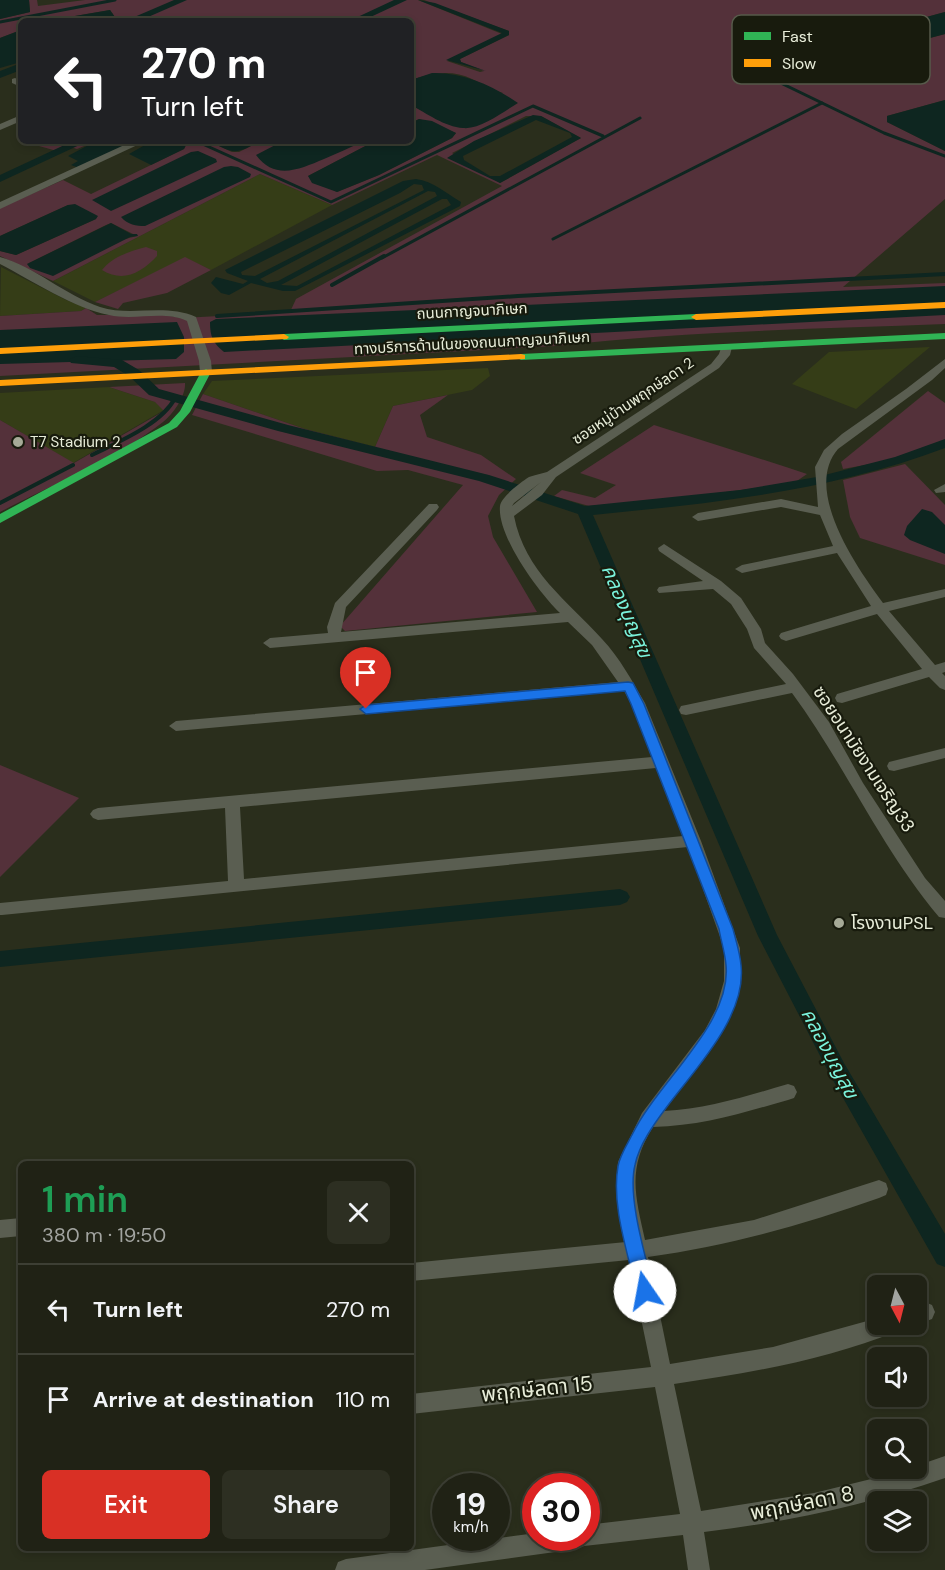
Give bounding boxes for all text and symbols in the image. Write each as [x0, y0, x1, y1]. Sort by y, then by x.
legend [732, 15, 930, 84]
text: Fast [782, 26, 813, 47]
text: 270 m [141, 36, 266, 91]
icon: left [42, 42, 120, 120]
text: Slow [782, 53, 816, 74]
text: Turn left [141, 89, 244, 124]
street label: ถนนกาญจนาภิเษก [416, 298, 528, 324]
street label: ทางบริการด้านในของถนนกาญจนาภิเษก [354, 327, 590, 359]
street label: ซอยหมู่บ้านพฤกษ์ลดา 2 [568, 353, 698, 449]
place label: T7 Stadium 2 [30, 432, 121, 452]
marker: T7 Stadium 2 [11, 435, 25, 449]
water label: คลองบุญสุข [596, 561, 659, 663]
pin [340, 647, 391, 709]
icon: arrive [349, 656, 382, 689]
street label: ซอยอนามัยงามเจริญ33 [808, 681, 920, 837]
place label: โรงงานPSL [851, 911, 933, 935]
marker: โรงงานPSL [832, 916, 846, 930]
water label: คลองบุญสุข [795, 1003, 866, 1104]
text: 1 min [42, 1176, 128, 1223]
button: close [327, 1181, 390, 1244]
text: 380 m · 19:50 [42, 1222, 166, 1248]
position arrow [613, 1259, 677, 1323]
north arrow [867, 1275, 927, 1335]
map controls [867, 1275, 927, 1551]
icon: left [42, 1293, 75, 1326]
text: Turn left [93, 1295, 183, 1324]
text: 270 m [326, 1295, 390, 1324]
button: sound [867, 1347, 927, 1407]
street label: พฤกษ์ลดา 15 [480, 1369, 594, 1409]
icon: arrive [42, 1383, 75, 1416]
text: Arrive at destination [93, 1385, 314, 1414]
text: 110 m [336, 1385, 390, 1414]
button: search [867, 1419, 927, 1479]
button: Exit [42, 1470, 210, 1539]
button: Share [222, 1470, 390, 1539]
speed limit sign: 30 [522, 1473, 600, 1551]
street label: พฤกษ์ลดา 8 [748, 1479, 856, 1527]
text: 19 [456, 1485, 486, 1524]
button: layers [867, 1491, 927, 1551]
text: km/h [453, 1517, 489, 1537]

